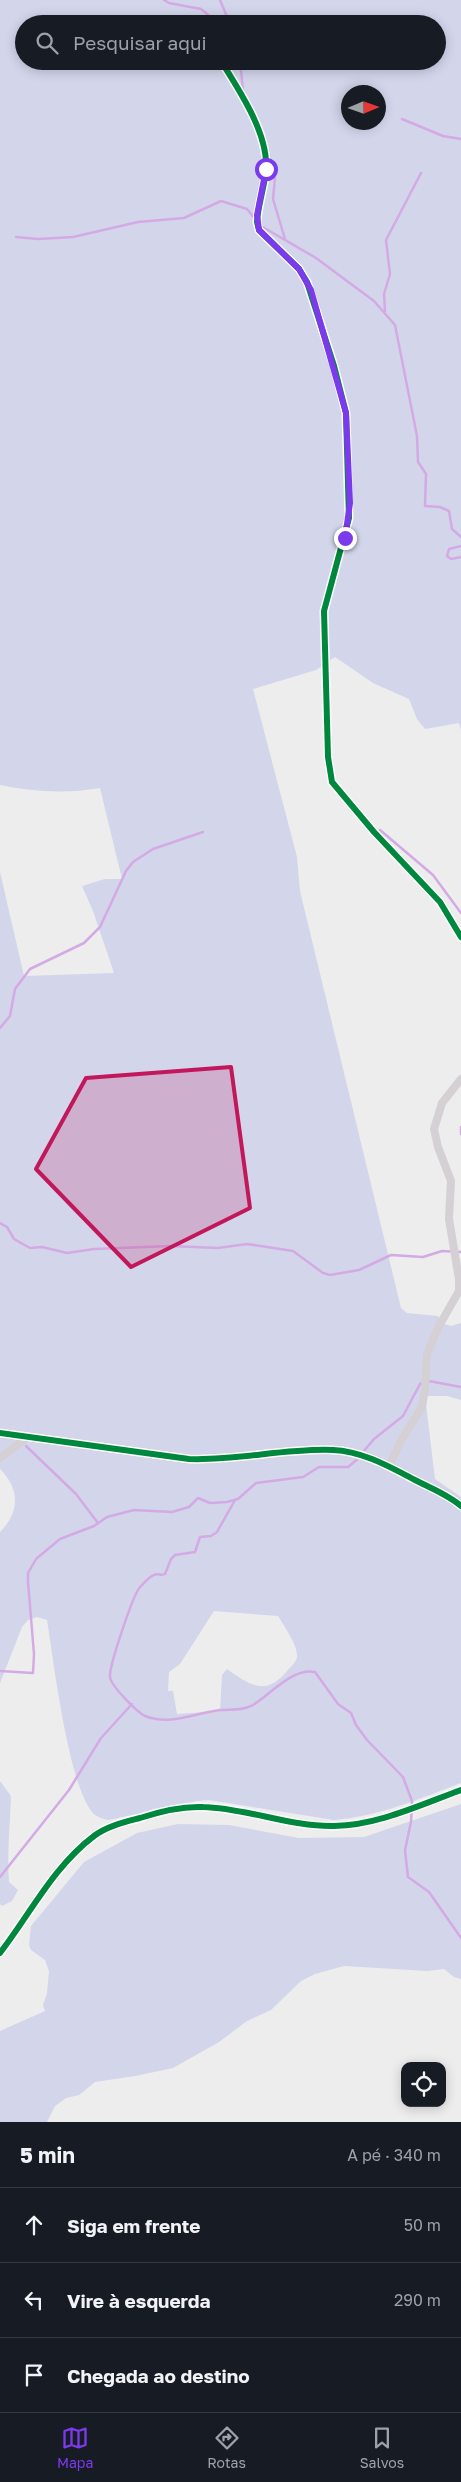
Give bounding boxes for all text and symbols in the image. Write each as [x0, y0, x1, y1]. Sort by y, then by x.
search box [15, 15, 446, 70]
icon: search [33, 29, 61, 57]
text: Pesquisar aqui [73, 31, 207, 54]
north arrow [341, 85, 386, 130]
route start [255, 158, 278, 181]
route end [334, 527, 357, 550]
map controls [401, 2062, 446, 2107]
button: locate [401, 2062, 446, 2107]
text: 5 min [20, 2142, 75, 2168]
text: A pé · 340 m [347, 2145, 441, 2165]
icon: ahead [20, 2211, 48, 2239]
text: Siga em frente [67, 2214, 201, 2237]
text: 50 m [404, 2215, 441, 2235]
icon: left [20, 2286, 48, 2314]
text: Vire à esquerda [67, 2289, 210, 2312]
text: 290 m [394, 2290, 441, 2310]
icon: arrive [20, 2361, 48, 2389]
text: Chegada ao destino [67, 2364, 250, 2387]
tab: Mapa [57, 2424, 93, 2471]
tab: Rotas [207, 2424, 246, 2471]
tab: Salvos [360, 2424, 404, 2471]

